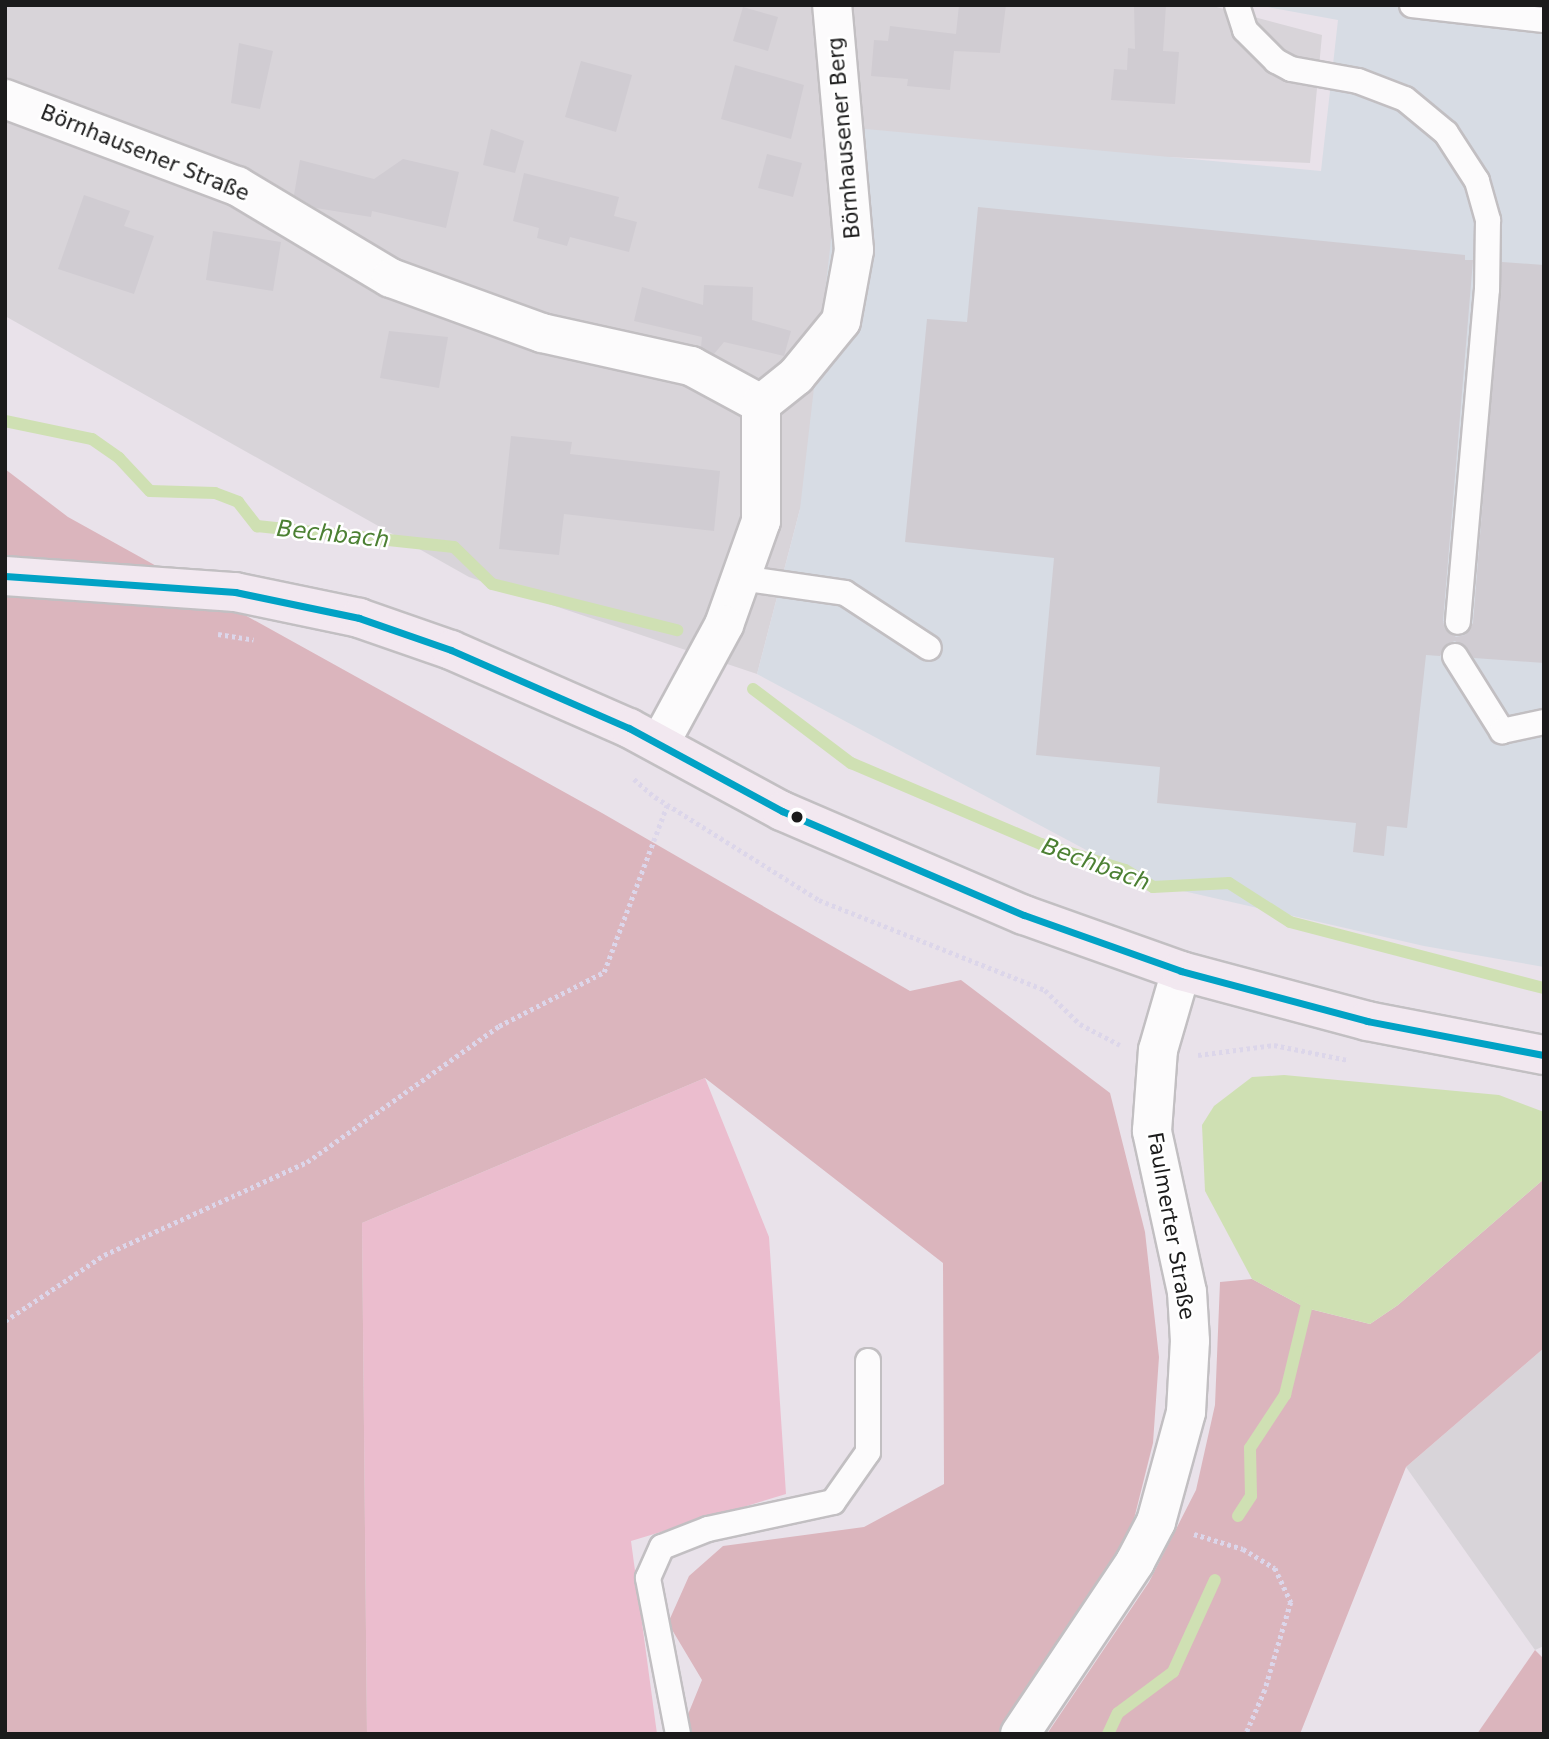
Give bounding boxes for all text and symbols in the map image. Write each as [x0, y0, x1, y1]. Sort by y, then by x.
street label: Börnhausener Berg [823, 36, 865, 240]
street label: Börnhausener Straße [37, 100, 253, 206]
water label: Bechbach [275, 514, 391, 554]
unlabelled marker [790, 810, 804, 824]
water label: Bechbach [1038, 832, 1154, 896]
street label: Faulmerter Straße [1142, 1130, 1200, 1322]

